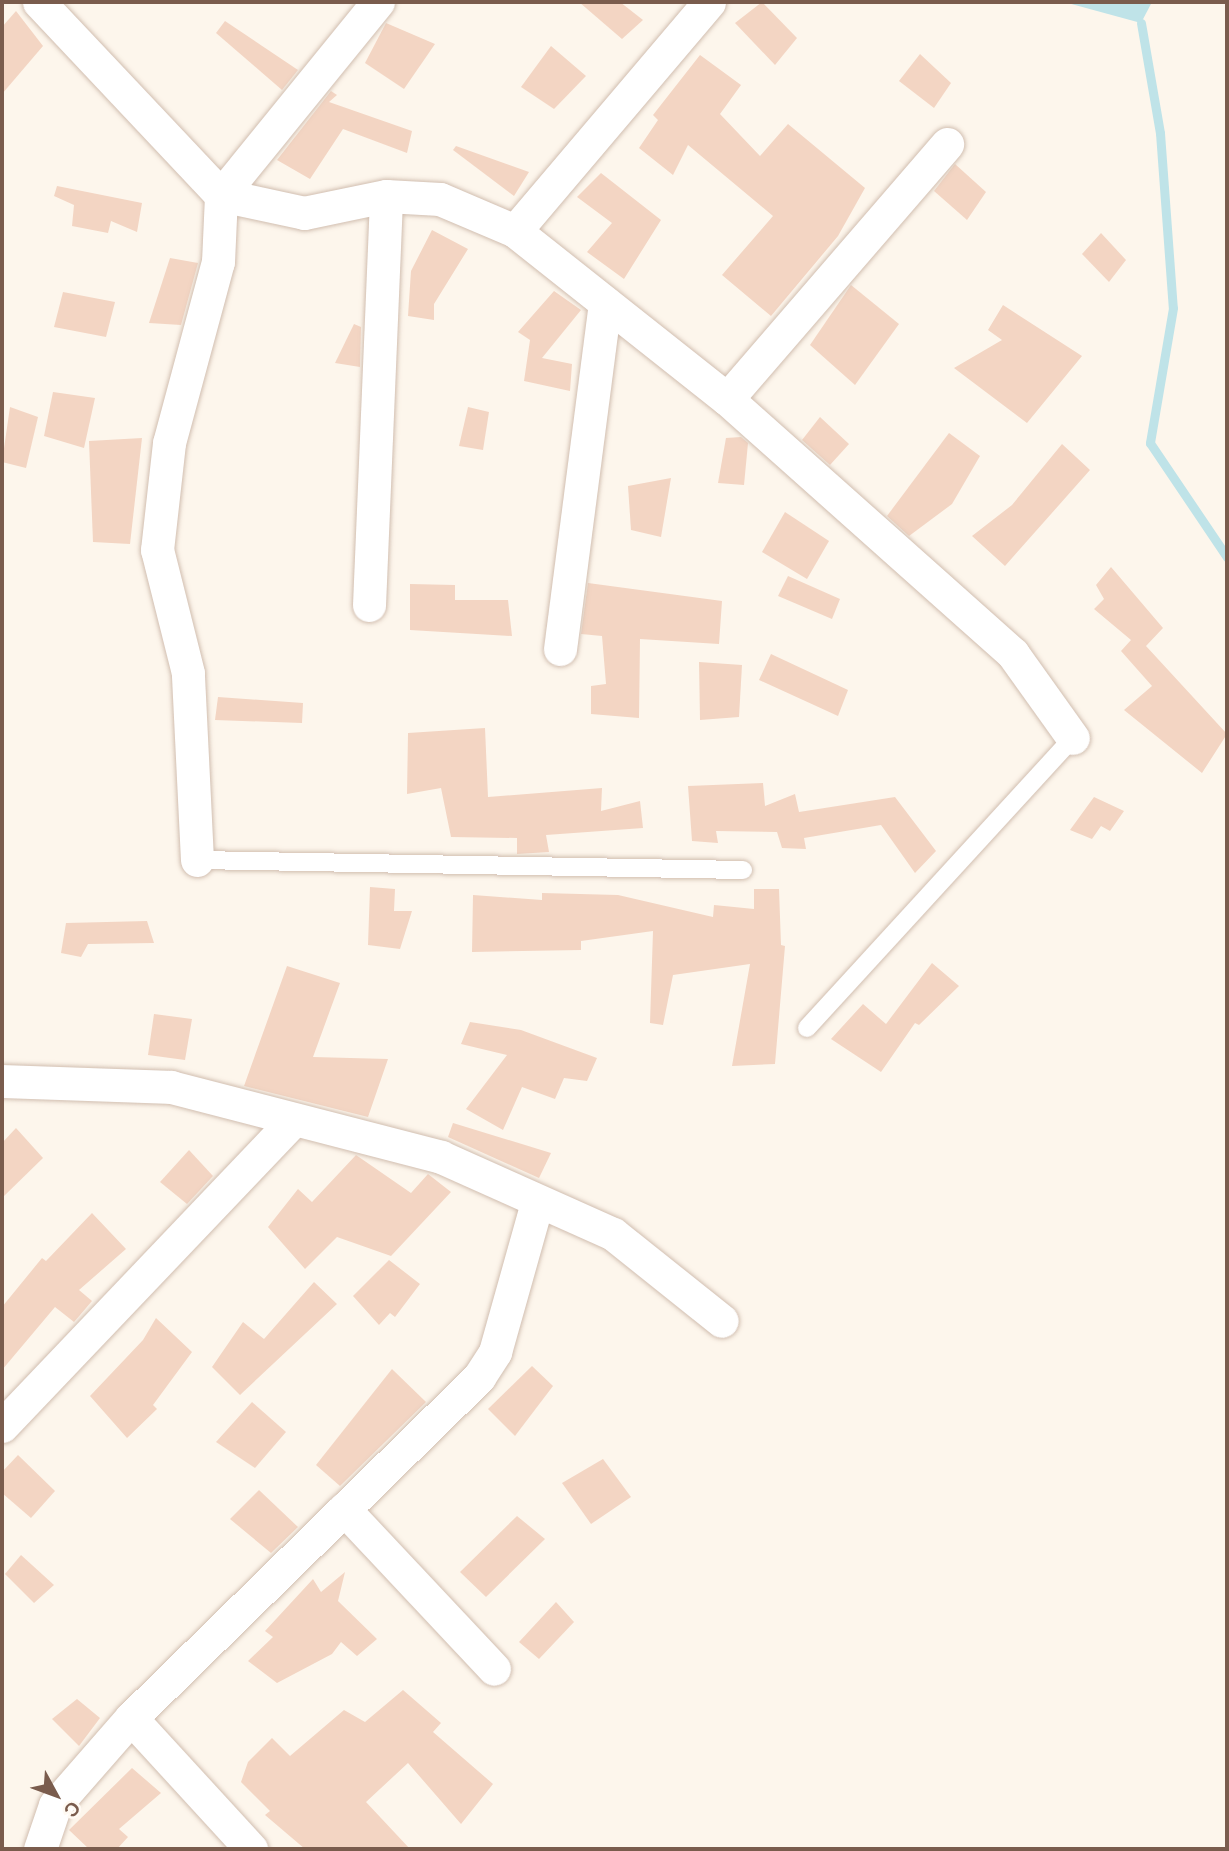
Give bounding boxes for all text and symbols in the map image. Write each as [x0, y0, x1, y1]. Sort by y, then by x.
north arrow [21, 1760, 91, 1830]
text: С [59, 1796, 85, 1822]

